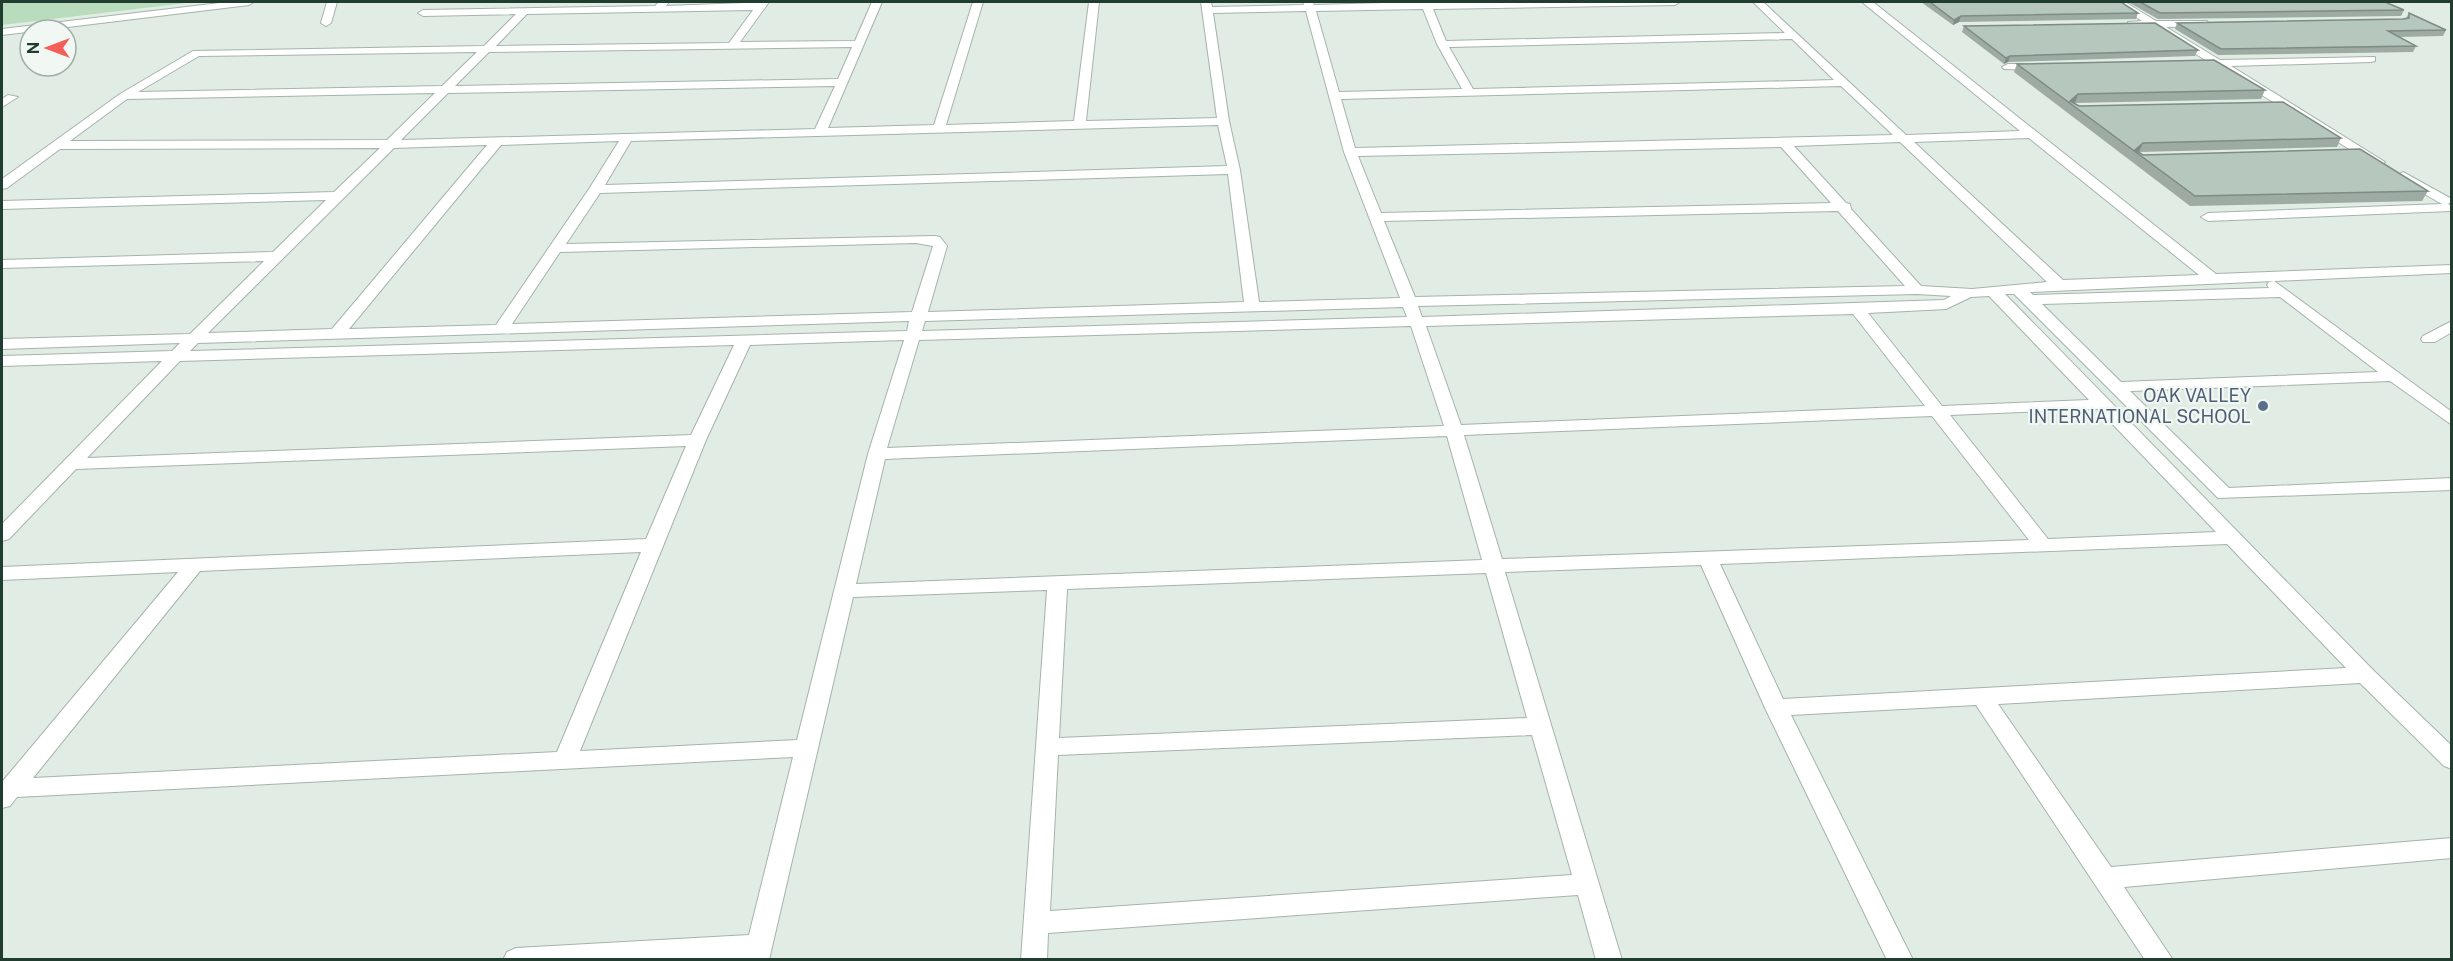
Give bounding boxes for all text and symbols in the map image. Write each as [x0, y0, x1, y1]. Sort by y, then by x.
north arrow [18, 18, 78, 78]
text: N [24, 42, 43, 54]
place label: OAK VALLEY INTERNATIONAL SCHOOL [2029, 385, 2251, 427]
marker: OAK VALLEY INTERNATIONAL SCHOOL [2256, 399, 2270, 413]

